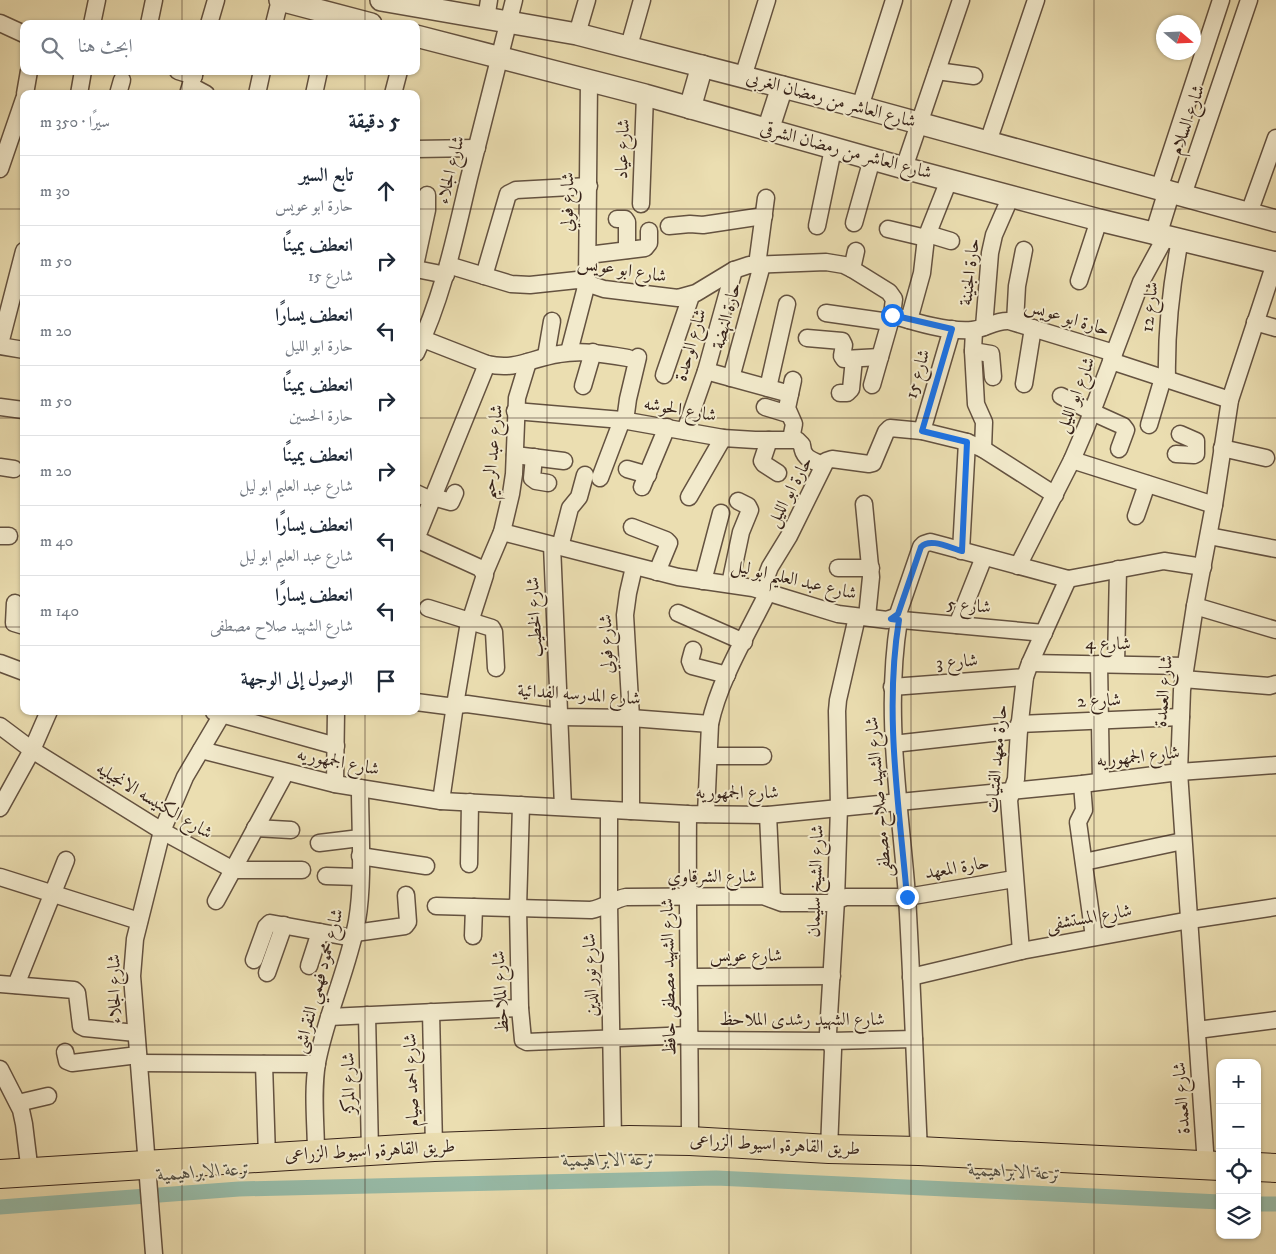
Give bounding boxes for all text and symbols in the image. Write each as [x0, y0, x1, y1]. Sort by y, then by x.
north arrow [1156, 15, 1201, 60]
search box [20, 20, 420, 75]
icon: search [38, 34, 66, 62]
text: ابحث هنا [78, 35, 133, 58]
street label: شارع العاشر من رمضان الغربى [743, 67, 918, 136]
street label: شارع السلام [1166, 82, 1214, 159]
text: 5 دقيقة [348, 109, 400, 135]
text: سيرًا · 350 m [40, 112, 110, 132]
street label: شارع العاشر من رمضان الشرقى [757, 117, 934, 187]
street label: شارع عياد [611, 118, 638, 180]
street label: شارع الجلاء [432, 134, 473, 207]
text: تابع السير [299, 164, 353, 187]
street label: شارع فولي [556, 172, 583, 232]
icon: ahead [372, 177, 400, 205]
text: 30 m [40, 181, 70, 201]
text: حارة ابو عويس [275, 196, 353, 216]
text: انعطف يمينًا [283, 234, 353, 257]
street label: حارة الجنينة [955, 237, 985, 307]
icon: right [372, 247, 400, 275]
text: 50 m [40, 251, 72, 271]
street label: شارع ابو عويس [575, 252, 668, 291]
text: شارع 15 [308, 266, 353, 286]
street label: حارة النهضة [708, 280, 746, 352]
street label: شارع 12 [1136, 281, 1167, 334]
street label: حارة ابو عويس [1022, 295, 1112, 341]
text: انعطف يسارًا [275, 304, 353, 327]
route start [881, 304, 904, 327]
street label: شارع الوحدة [670, 306, 715, 385]
icon: left [372, 317, 400, 345]
text: 20 m [40, 321, 72, 341]
text: حارة ابو الليل [285, 336, 353, 356]
street label: شارع 15 [900, 347, 938, 402]
street label: شارع ابو الليل [1052, 354, 1103, 437]
text: انعطف يمينًا [283, 374, 353, 397]
icon: right [372, 387, 400, 415]
text: 50 m [40, 391, 72, 411]
street label: شارع الحوشه [641, 393, 718, 430]
street label: شارع عبد الرحيم [478, 404, 514, 501]
text: حارة الحسين [289, 406, 353, 426]
text: انعطف يمينًا [283, 444, 353, 467]
street label: حارة ابو الليل [762, 453, 819, 532]
icon: right [372, 457, 400, 485]
text: 20 m [40, 461, 72, 481]
text: شارع عبد العليم ابو ليل [239, 476, 353, 496]
text: انعطف يسارًا [275, 514, 353, 537]
icon: left [372, 527, 400, 555]
text: 40 m [40, 531, 73, 551]
text: شارع عبد العليم ابو ليل [239, 546, 353, 566]
street label: شارع عبد العليم ابو ليل [728, 555, 859, 611]
street label: شارع الخطيب [522, 576, 551, 658]
text: انعطف يسارًا [275, 584, 353, 607]
street label: شارع 5 [946, 593, 992, 622]
icon: left [372, 597, 400, 625]
text: 140 m [40, 601, 79, 621]
street label: شارع فولي [595, 614, 622, 674]
text: شارع الشهيد صلاح مصطفى [210, 616, 353, 636]
street label: شارع 4 [1085, 633, 1131, 658]
street label: شارع 3 [935, 650, 979, 677]
street label: شارع العمدة [1150, 654, 1181, 728]
icon: arrive [372, 667, 400, 695]
text: الوصول إلى الوجهة [241, 668, 353, 691]
street label: شارع المدرسه الفدائية [516, 680, 641, 713]
street label: شارع 2 [1077, 689, 1121, 716]
street label: حارة معهد الفتيات [981, 704, 1013, 814]
street label: شارع الشهيد صلاح مصطفى [861, 716, 901, 878]
street label: شارع الجمهوريه [1095, 742, 1181, 775]
street label: شارع الجمهوريه [294, 743, 381, 784]
street label: شارع الكنيسه الانجيليه [90, 758, 216, 847]
street label: شارع الجمهوريه [695, 782, 779, 807]
street label: شارع الشيخ سليمان [803, 824, 833, 938]
street label: حارة المعهد [923, 852, 991, 884]
street label: شارع الشرقاوي [667, 866, 757, 891]
route end [896, 886, 919, 909]
street label: شارع الشهيد مصطفى حافظ [657, 898, 684, 1056]
street label: شارع المستشفى [1045, 900, 1134, 939]
street label: شارع محمود فهمي النقراشى [289, 906, 354, 1057]
street label: شارع نور الدين [579, 933, 606, 1017]
street label: شارع عويس [710, 945, 782, 970]
street label: شارع الملاحظ [488, 950, 517, 1034]
street label: شارع الجلاء [103, 954, 130, 1024]
street label: شارع الشهيد رشدى الملاحظ [719, 1009, 885, 1034]
street label: شارع احمد صيام [399, 1033, 429, 1127]
street label: شارع المركز [337, 1052, 364, 1116]
map controls [1216, 1059, 1261, 1239]
button: + [1216, 1059, 1261, 1104]
street label: شارع العمدة [1169, 1061, 1198, 1135]
button: − [1216, 1104, 1261, 1149]
street label: طريق القاهرة, اسيوط الزراعى [689, 1130, 861, 1160]
street label: طريق القاهرة, اسيوط الزراعى [284, 1136, 456, 1166]
water label: ترعة الابراهيمية [560, 1148, 656, 1172]
button: locate [1216, 1149, 1261, 1194]
water label: ترعة الابراهيمية [154, 1157, 252, 1187]
water label: ترعة الابراهيمية [966, 1158, 1062, 1186]
button: layers [1216, 1194, 1261, 1239]

